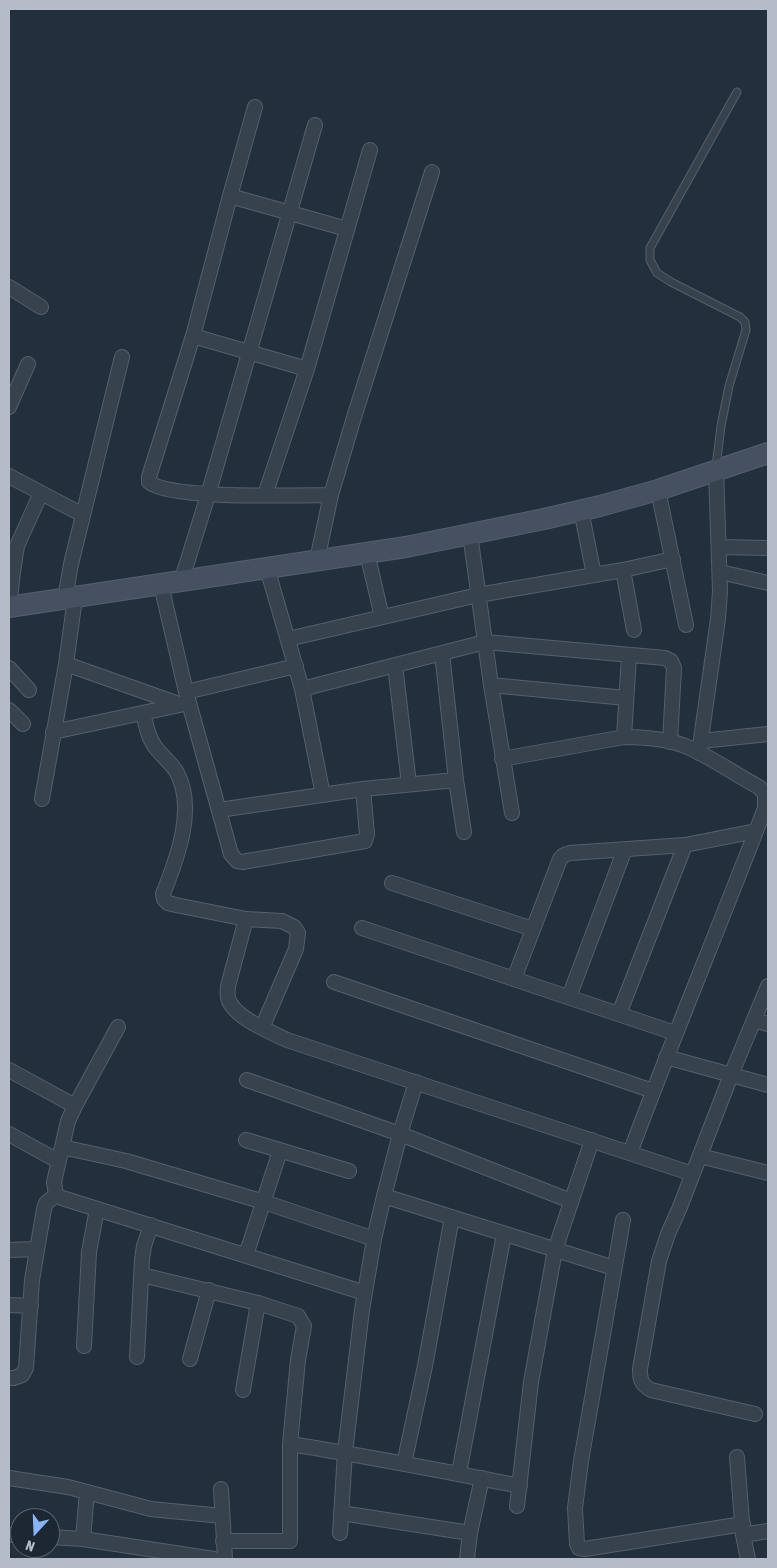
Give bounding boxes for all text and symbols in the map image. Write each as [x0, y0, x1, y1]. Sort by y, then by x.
north arrow [10, 1508, 60, 1558]
text: N [24, 1537, 37, 1555]

